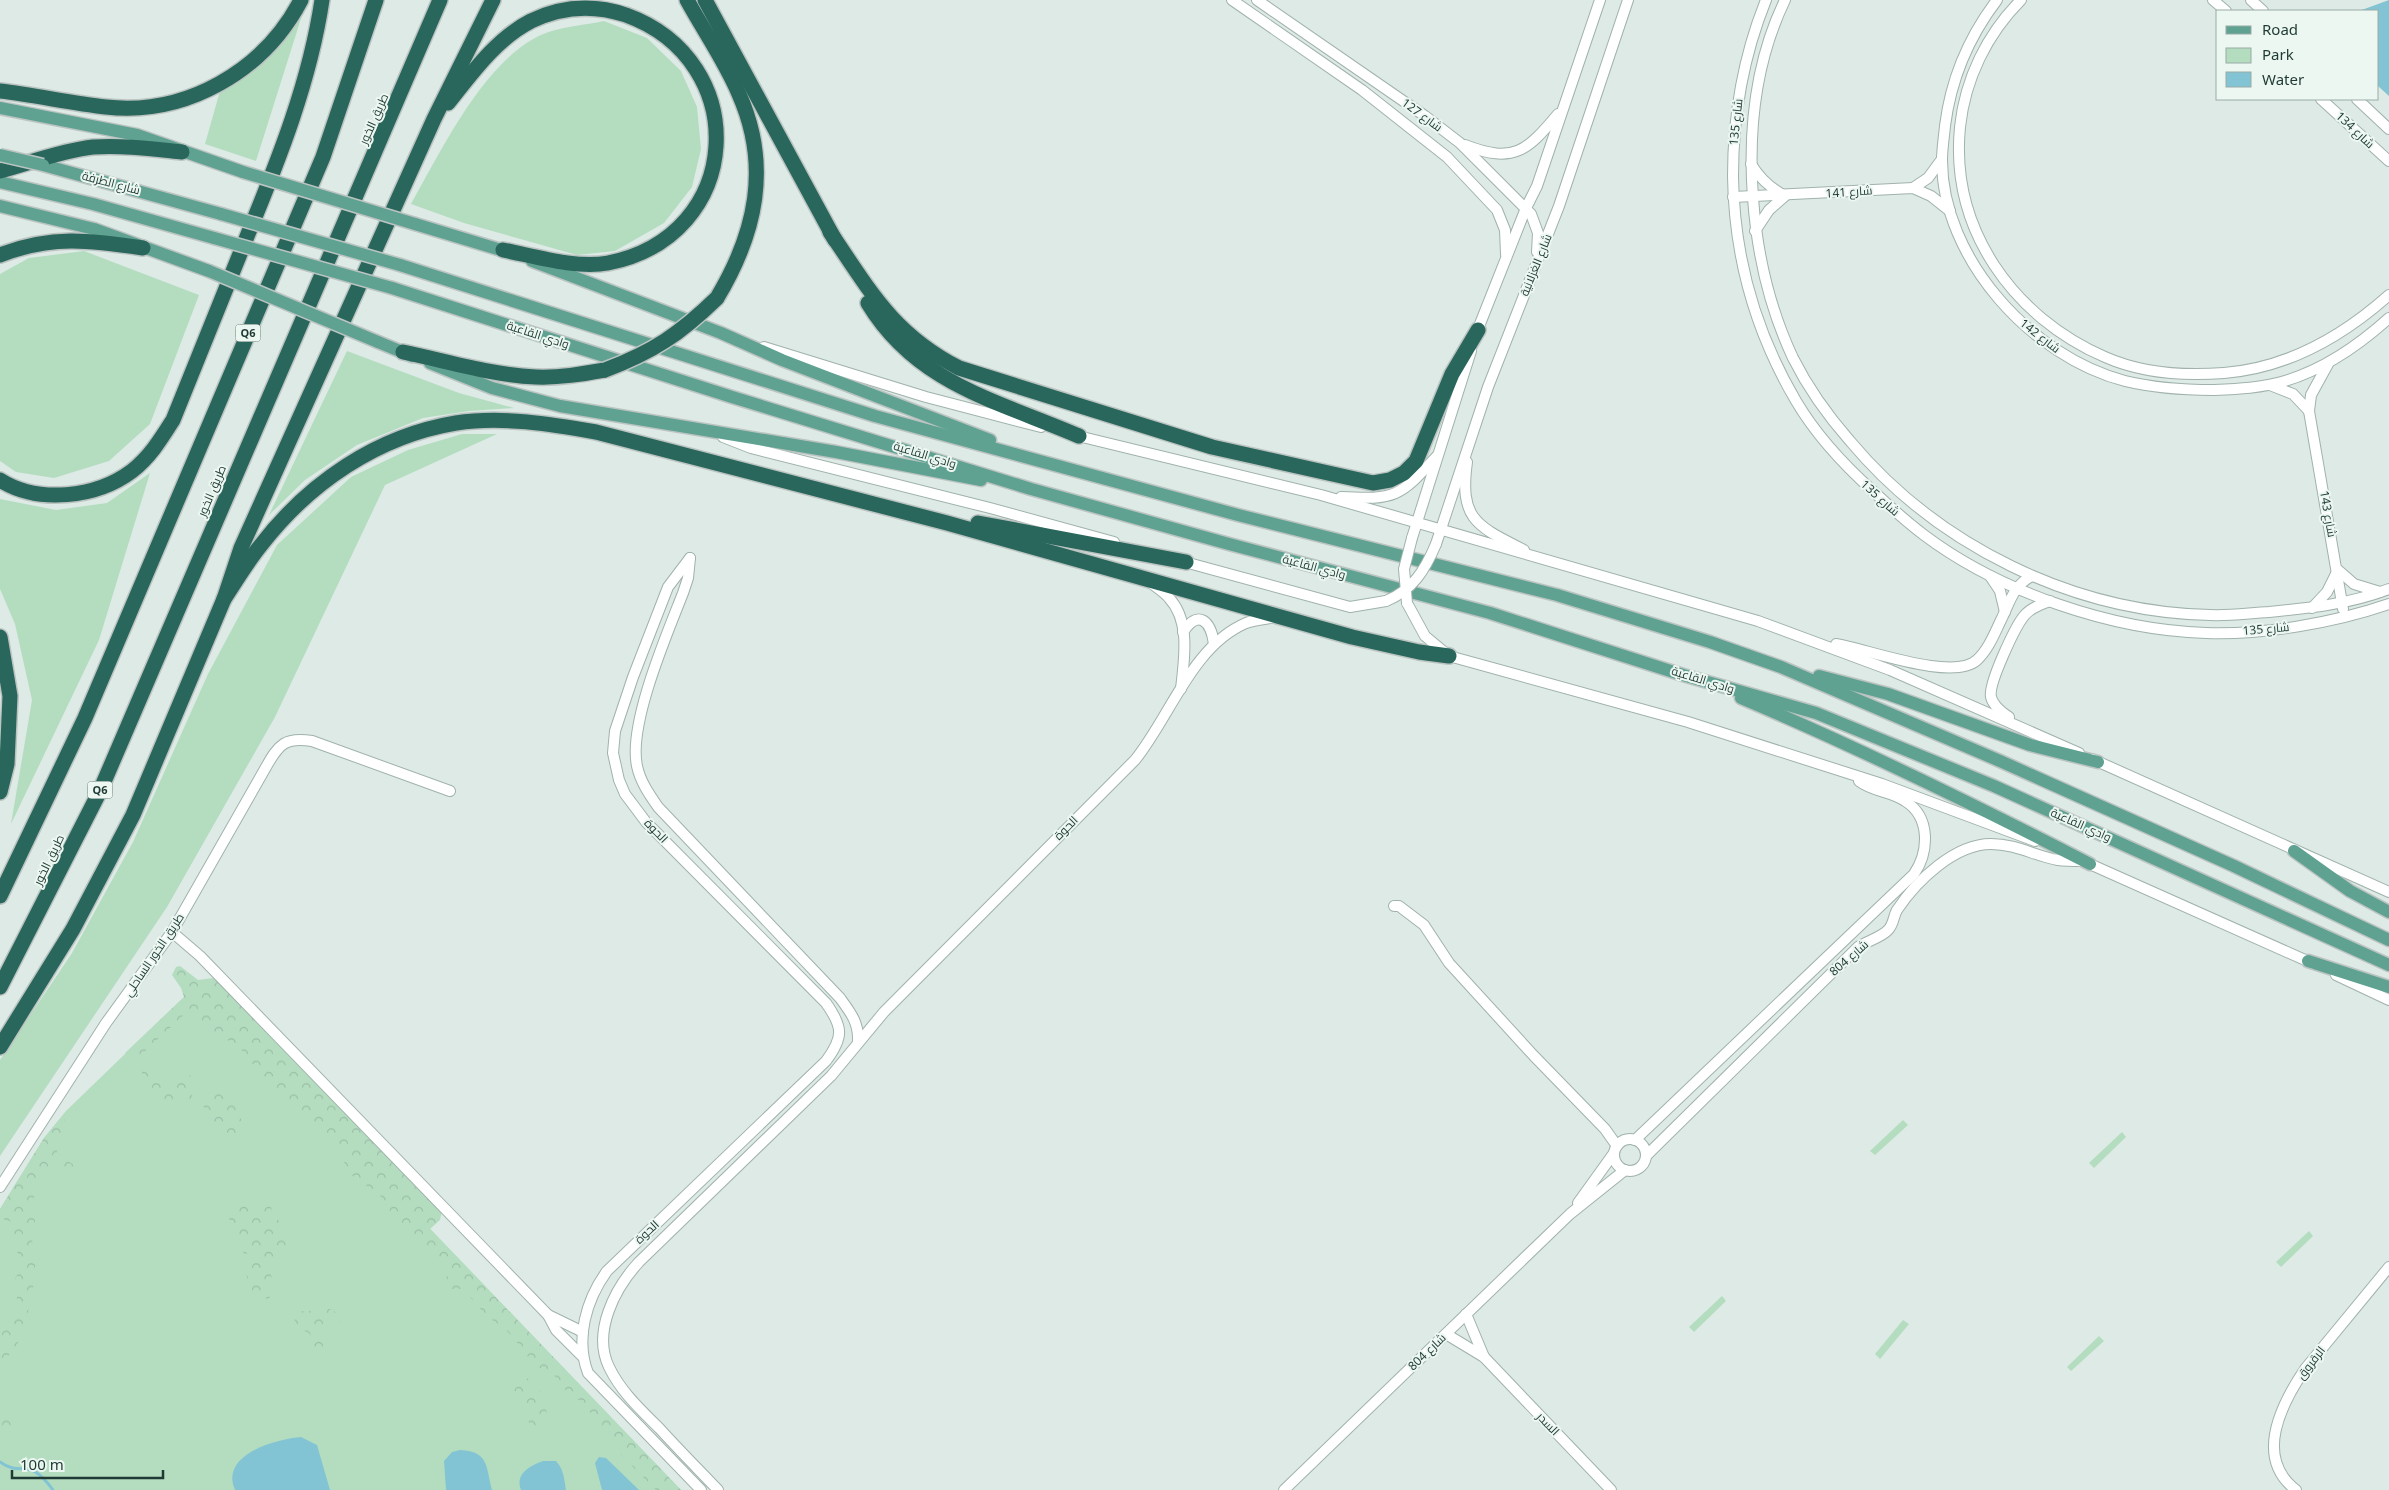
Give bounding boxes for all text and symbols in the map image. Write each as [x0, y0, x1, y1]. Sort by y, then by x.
legend [2216, 10, 2379, 100]
text: Road [2262, 19, 2298, 39]
text: Park [2262, 44, 2294, 64]
text: Water [2262, 69, 2304, 89]
street label: طريق الخور [354, 90, 392, 148]
street label: شارع 127 [1398, 94, 1446, 135]
street label: شارع 135 [1725, 98, 1746, 146]
street label: شارع 134 [2332, 107, 2378, 152]
street label: شارع الطرفة [80, 167, 142, 198]
street label: شارع 141 [1825, 181, 1873, 202]
street label: شارع الغزلانية [1515, 231, 1556, 298]
street label: شارع 142 [2017, 314, 2064, 357]
street label: وادي القاعية [504, 316, 572, 355]
road number: Q6 [236, 324, 260, 342]
street label: وادي القاعية [891, 437, 959, 474]
street label: طريق الخور [193, 462, 230, 520]
street label: شارع 135 [1857, 476, 1904, 520]
street label: شارع 143 [2316, 489, 2341, 539]
street label: وادي القاعية [1280, 550, 1348, 585]
street label: شارع 135 [2242, 618, 2290, 639]
street label: وادي القاعية [1669, 662, 1737, 699]
road number: Q6 [88, 782, 112, 798]
street label: وادي القاعية [2047, 804, 2114, 847]
street label: الحوة [1050, 812, 1081, 843]
street label: الحوة [641, 815, 672, 847]
street label: طريق الخور [29, 832, 68, 889]
street label: طريق الخور الساحلي [119, 910, 190, 1001]
street label: شارع 804 [1825, 936, 1872, 979]
street label: الحوة [631, 1216, 663, 1247]
street label: شارع 804 [1404, 1329, 1449, 1374]
street label: الرقروق [2292, 1343, 2329, 1383]
street label: السدر [1532, 1408, 1564, 1439]
scale bar [12, 1448, 164, 1480]
text: 100 m [20, 1454, 64, 1474]

